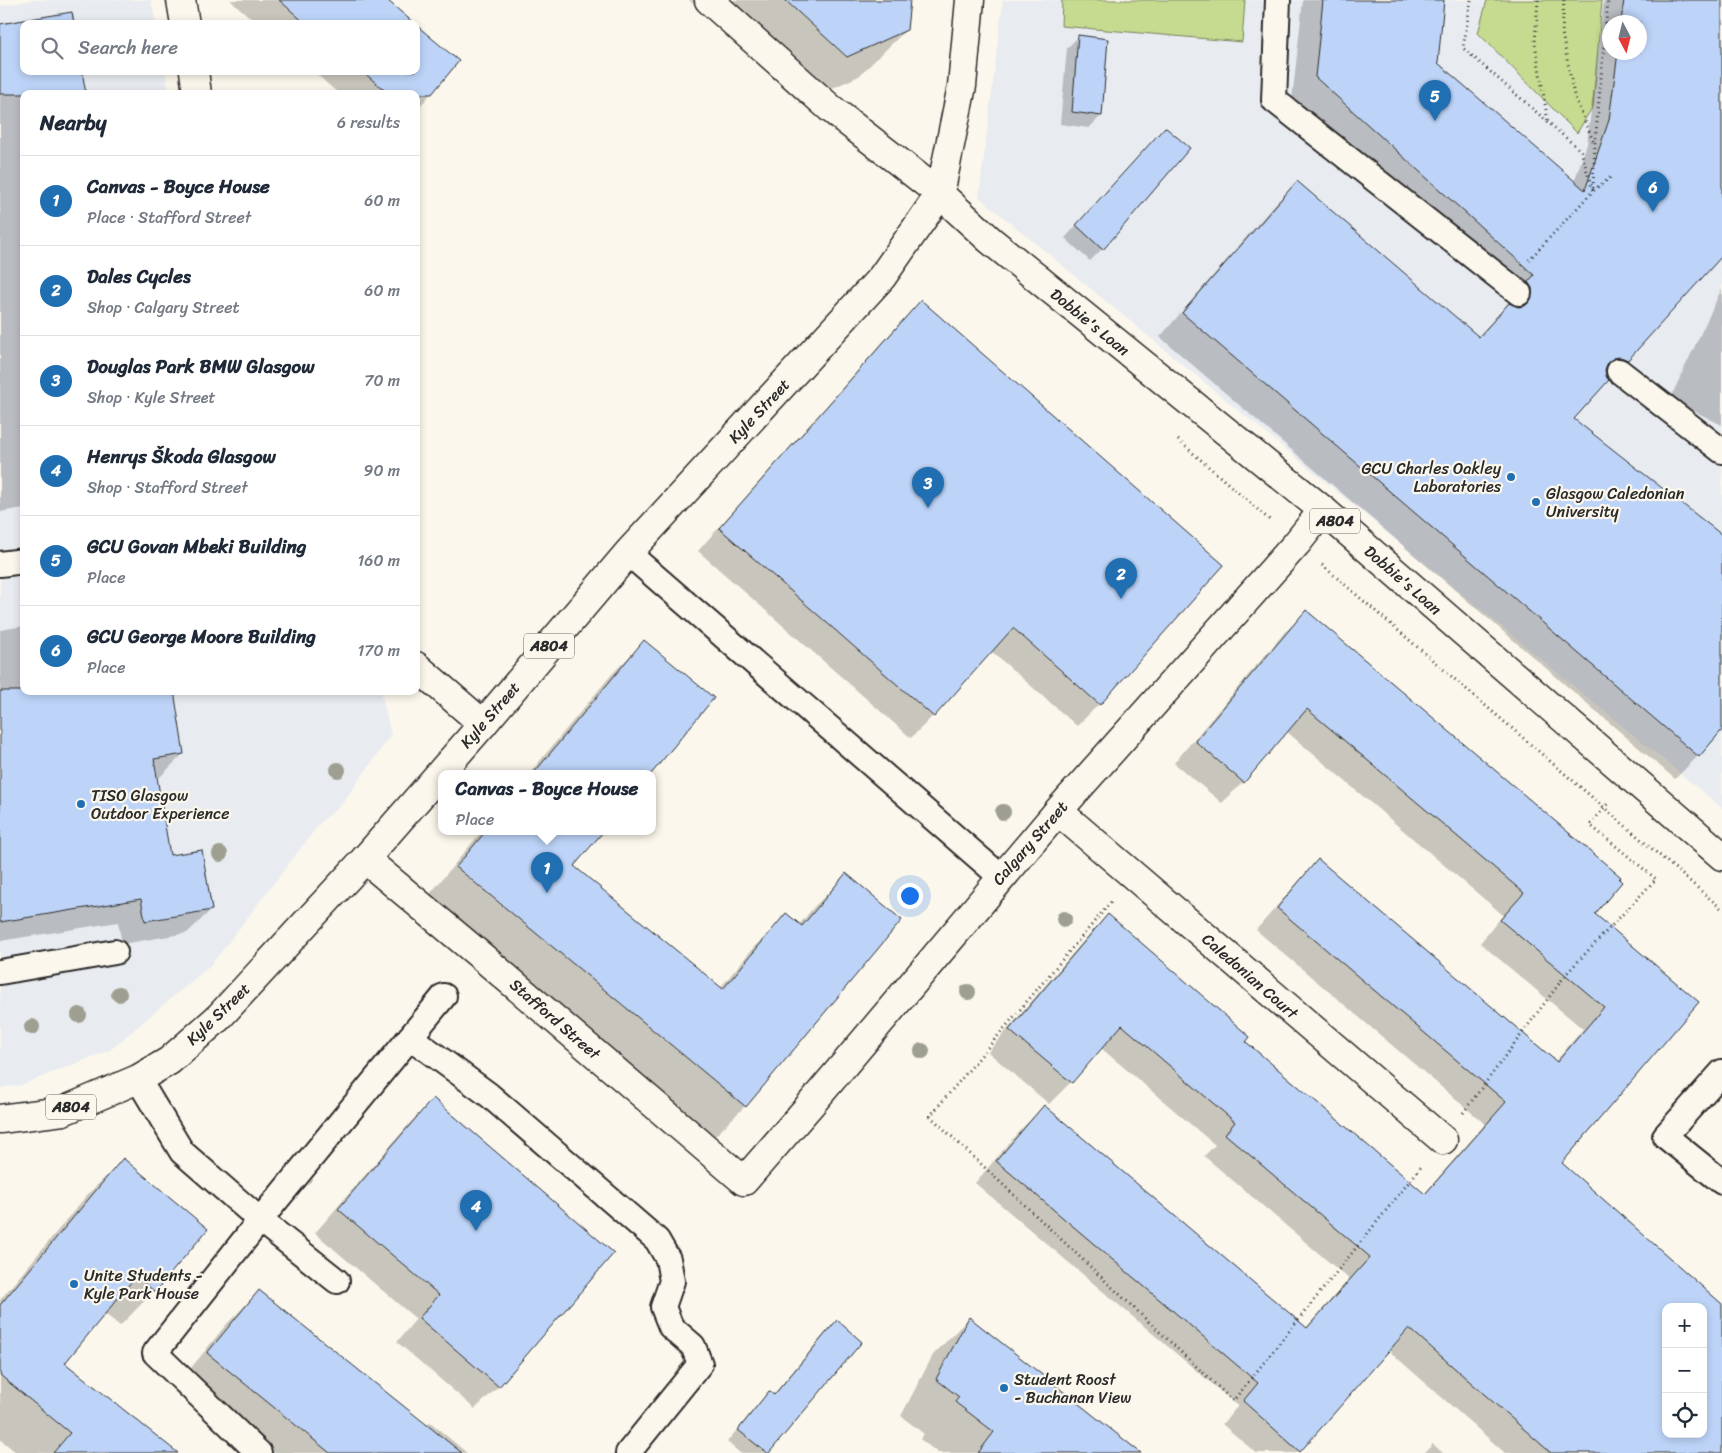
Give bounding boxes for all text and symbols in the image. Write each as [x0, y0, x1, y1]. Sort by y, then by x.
north arrow [1602, 15, 1647, 60]
search box [20, 20, 420, 75]
text: Search here [78, 31, 178, 64]
icon: search [38, 34, 66, 62]
pin: 5 [1419, 80, 1451, 121]
text: Nearby [40, 104, 106, 142]
text: 6 results [337, 108, 400, 137]
text: Canvas - Boyce House [87, 170, 270, 203]
pin: 6 [1637, 171, 1669, 212]
text: 1 [53, 186, 59, 215]
text: 60 m [364, 186, 400, 215]
text: Place · Stafford Street [87, 203, 251, 232]
text: Dales Cycles [87, 260, 191, 293]
text: 2 [51, 276, 61, 305]
text: 60 m [364, 276, 400, 305]
street label: Dobbie's Loan [1044, 281, 1137, 364]
text: Shop · Calgary Street [87, 293, 239, 322]
text: Douglas Park BMW Glasgow [87, 350, 314, 383]
text: 3 [52, 366, 60, 395]
text: 70 m [364, 366, 400, 395]
street label: Kyle Street [721, 372, 797, 450]
text: Shop · Kyle Street [87, 383, 216, 412]
text: Henrys Škoda Glasgow [87, 440, 276, 473]
place label: GCU Charles Oakley Laboratories [1361, 454, 1502, 501]
text: 4 [51, 456, 61, 485]
text: 90 m [364, 456, 400, 485]
pin: 3 [912, 467, 944, 508]
marker: GCU Charles Oakley Laboratories [1505, 471, 1517, 483]
text: Shop · Stafford Street [87, 473, 248, 502]
place label: Glasgow Caledonian University [1546, 479, 1685, 526]
marker: Glasgow Caledonian University [1530, 496, 1542, 508]
road number: A804 [1310, 508, 1360, 534]
text: GCU Govan Mbeki Building [87, 530, 306, 563]
street label: Dobbie's Loan [1357, 538, 1449, 623]
text: 5 [51, 546, 61, 575]
text: 160 m [357, 546, 400, 575]
pin: 2 [1105, 558, 1137, 599]
text: Place [87, 563, 126, 592]
text: GCU George Moore Building [87, 620, 316, 653]
road number: A804 [524, 634, 574, 658]
text: 6 [51, 636, 61, 665]
text: 170 m [357, 636, 400, 665]
text: Place [87, 653, 126, 682]
street label: Kyle Street [452, 675, 528, 755]
popup [438, 770, 656, 835]
text: Canvas - Boyce House [456, 772, 638, 805]
place label: TISO Glasgow Outdoor Experience [91, 781, 229, 828]
street label: Calgary Street [985, 794, 1075, 892]
marker: TISO Glasgow Outdoor Experience [75, 798, 87, 810]
text: Place [456, 805, 494, 834]
pin: 1 [531, 852, 563, 893]
your location [897, 883, 923, 909]
street label: Caledonian Court [1195, 926, 1305, 1027]
street label: Stafford Street [503, 971, 608, 1067]
street label: Kyle Street [179, 975, 257, 1053]
road number: A804 [46, 1094, 96, 1120]
pin: 4 [460, 1190, 492, 1231]
place label: Unite Students - Kyle Park House [84, 1261, 203, 1308]
marker: Unite Students - Kyle Park House [68, 1278, 80, 1290]
map controls [1662, 1303, 1707, 1438]
button: + [1662, 1303, 1707, 1348]
button: − [1662, 1348, 1707, 1393]
place label: Student Roost - Buchanan View [1014, 1365, 1131, 1412]
marker: Student Roost - Buchanan View [998, 1382, 1010, 1394]
button: locate [1662, 1393, 1707, 1438]

